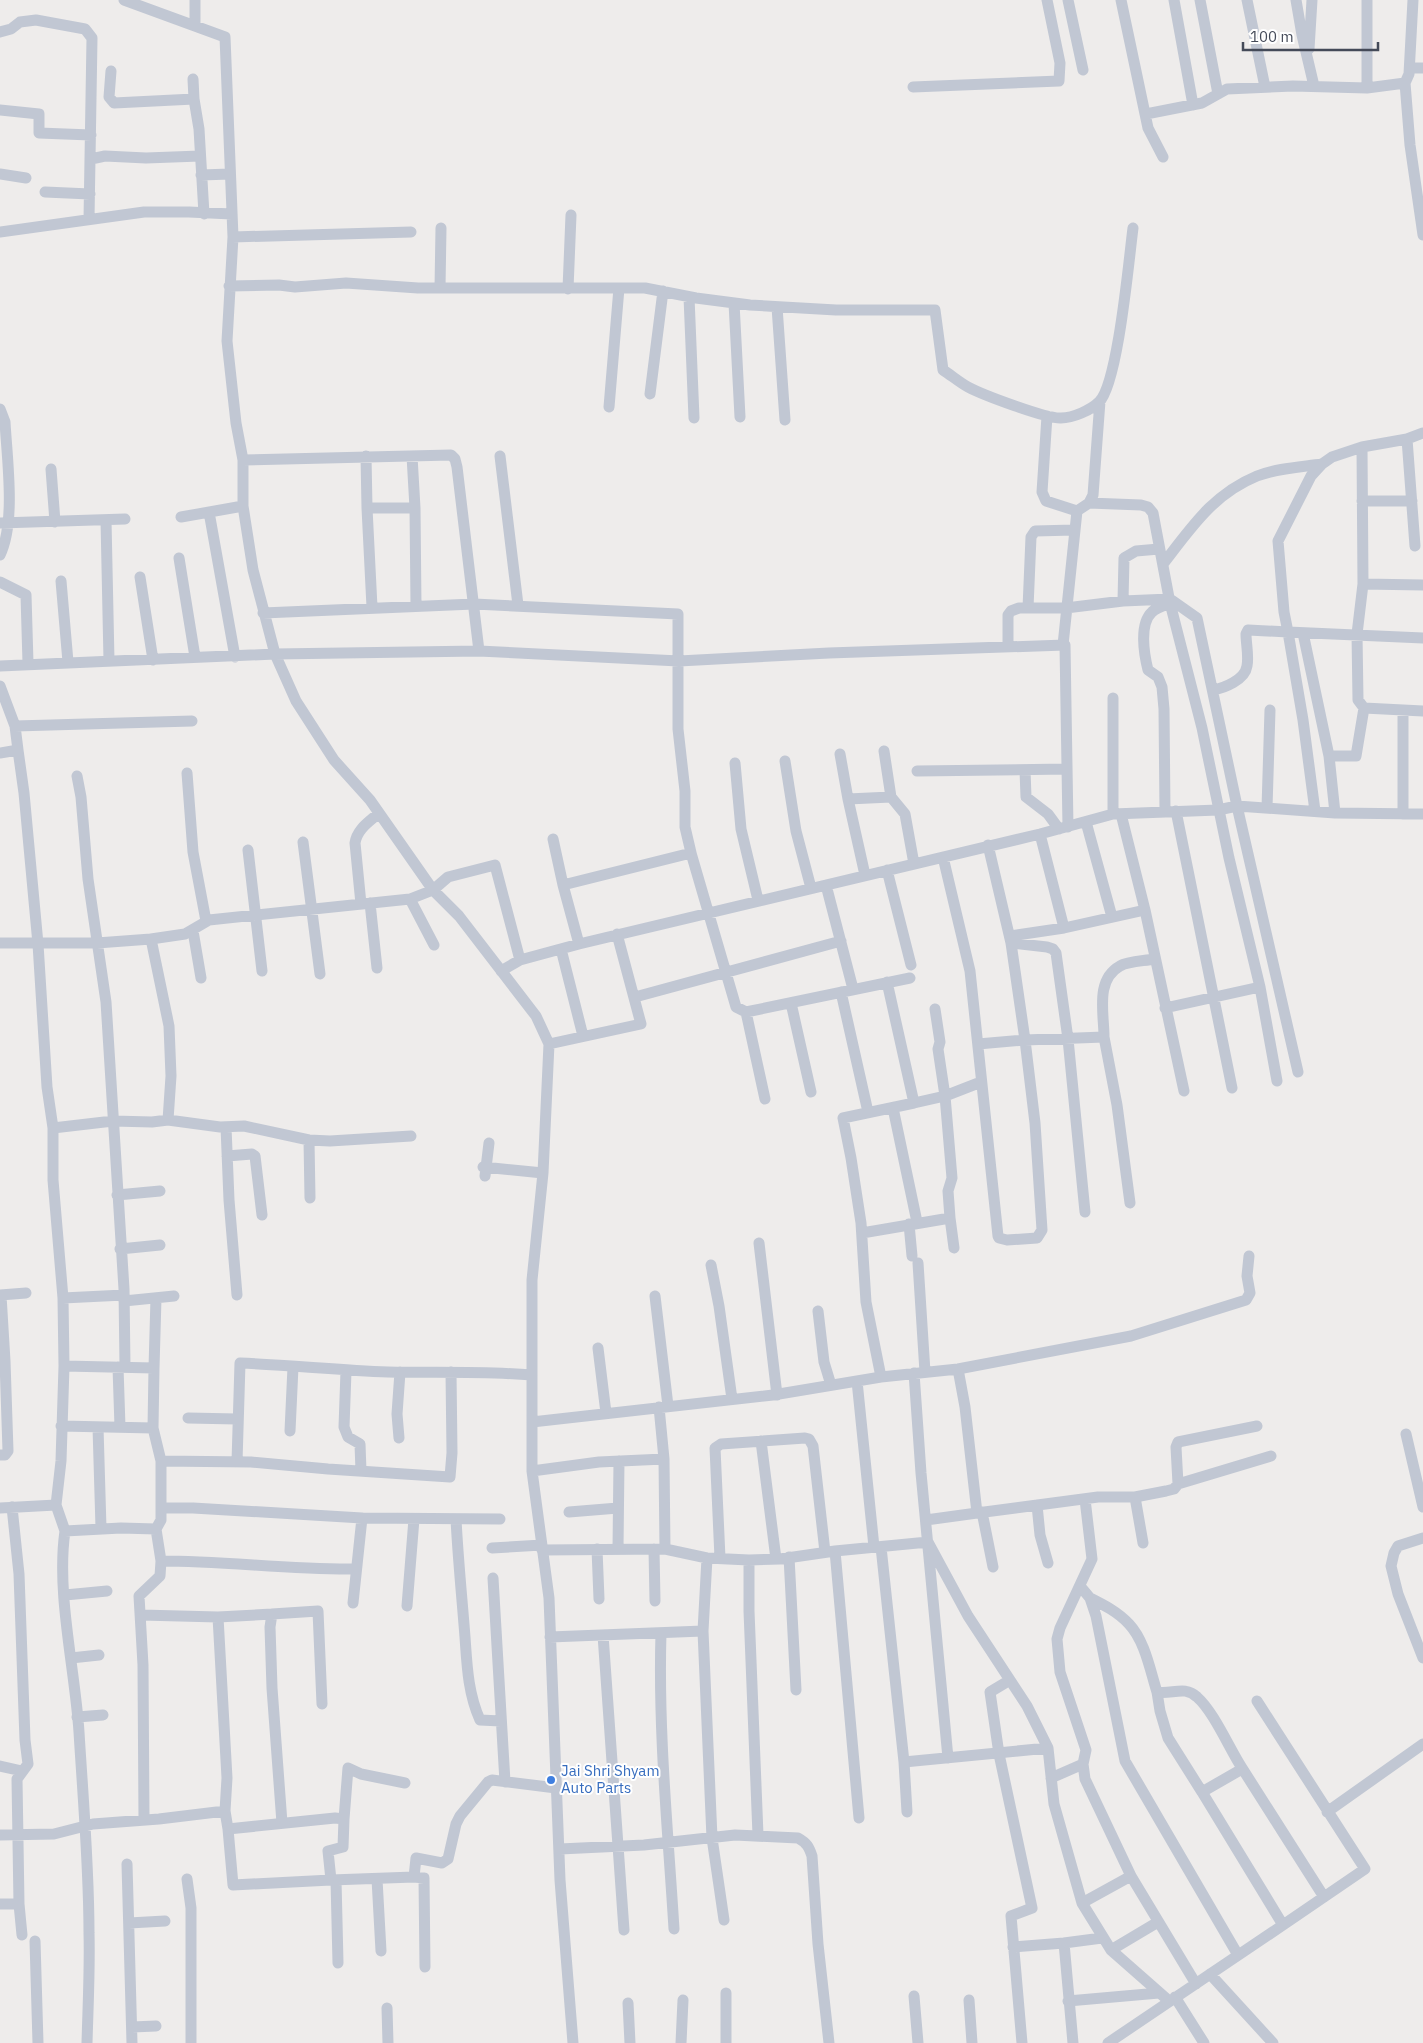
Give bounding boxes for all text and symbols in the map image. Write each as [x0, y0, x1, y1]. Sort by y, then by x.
scale bar [1243, 20, 1378, 52]
text: 100 m [1250, 27, 1294, 46]
place label: Jai Shri Shyam Auto Parts [561, 1761, 659, 1797]
marker: Jai Shri Shyam Auto Parts [545, 1774, 557, 1786]

